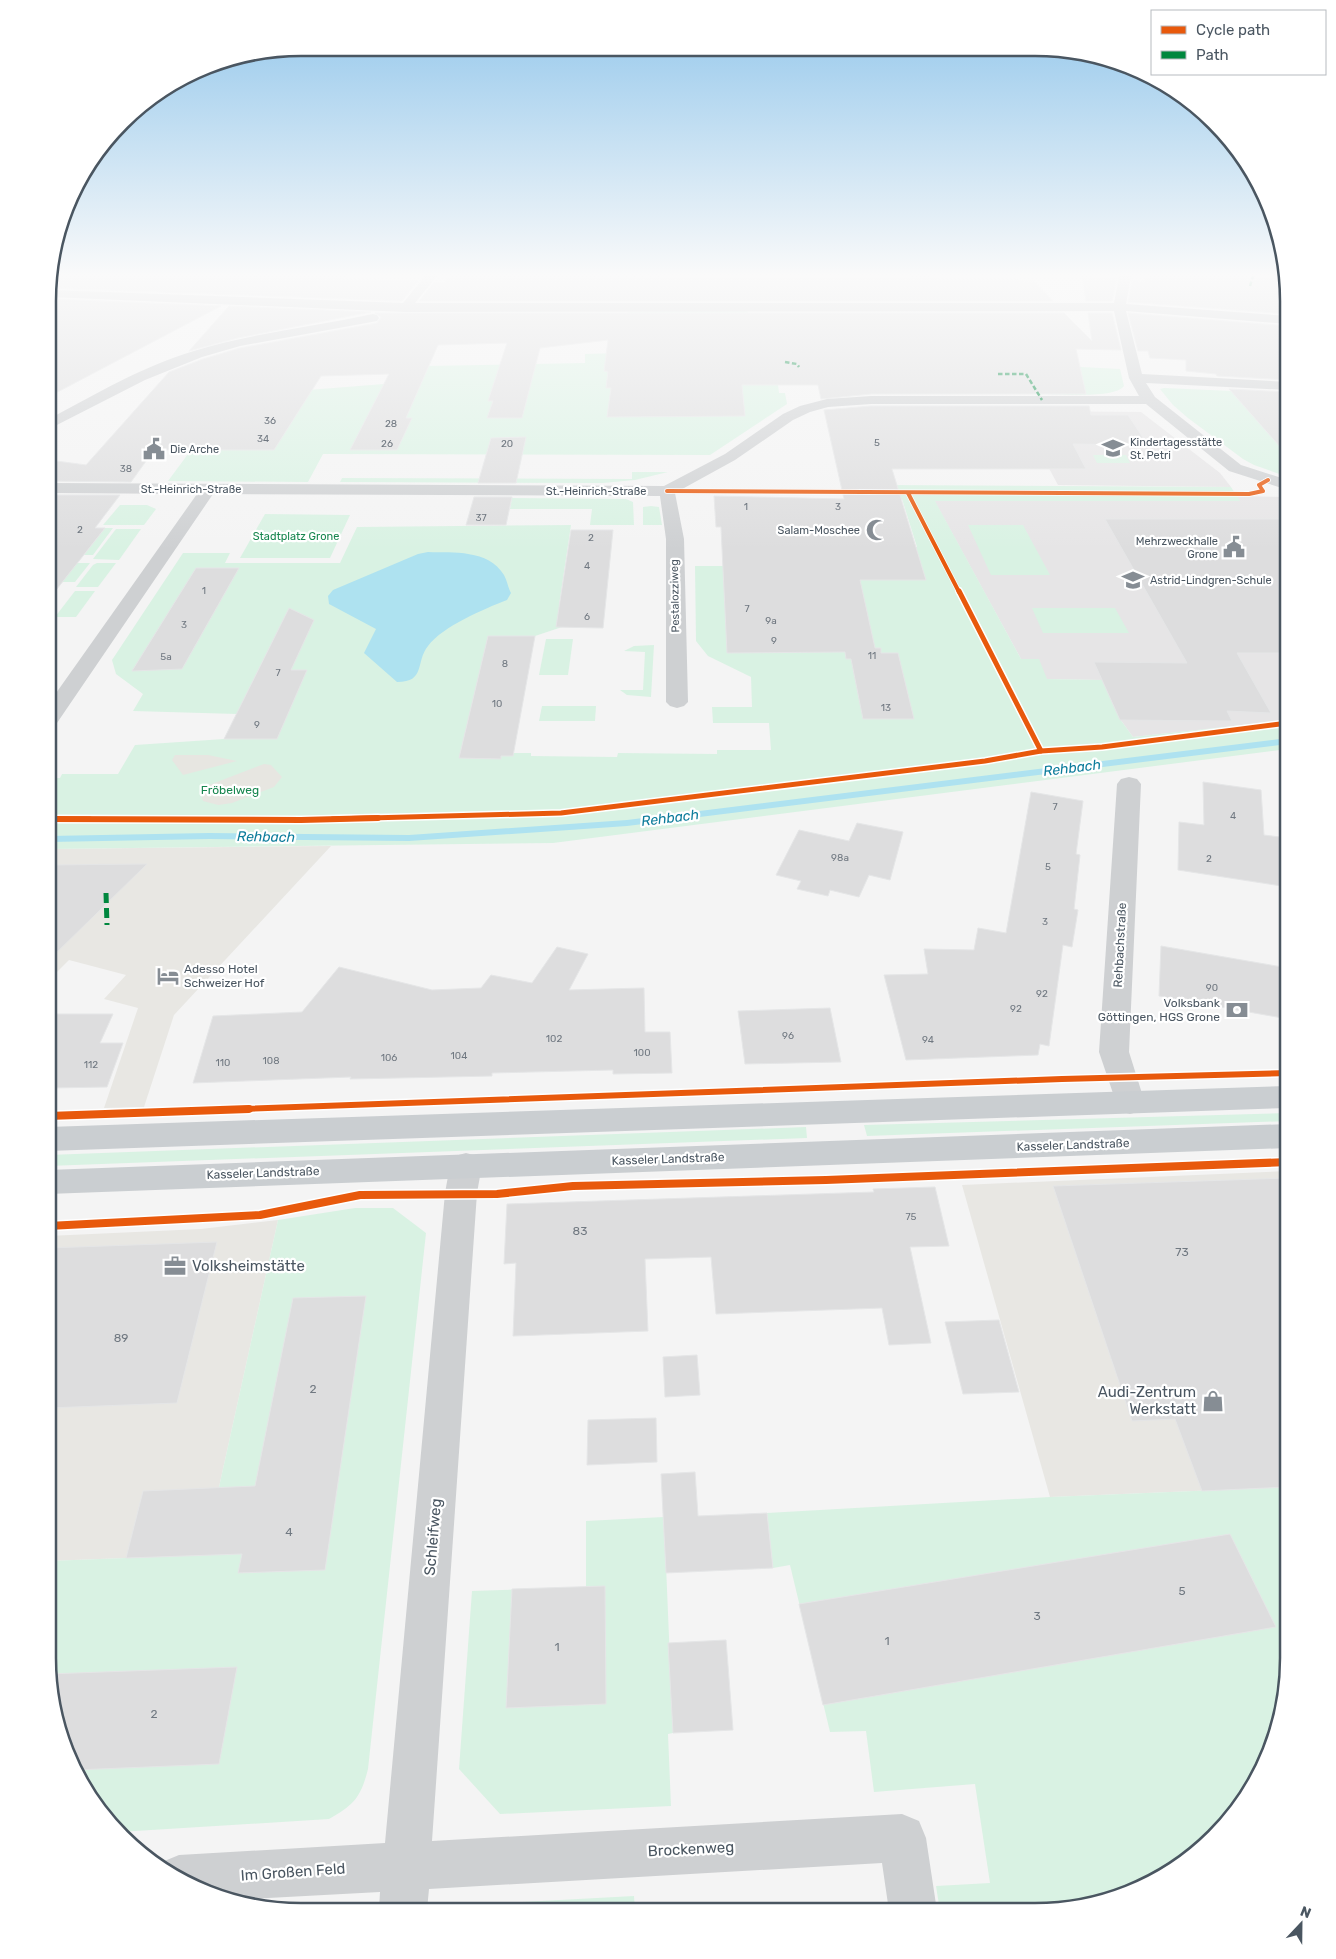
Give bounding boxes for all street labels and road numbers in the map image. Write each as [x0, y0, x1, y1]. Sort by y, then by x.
street label: St.-Heinrich-Straße [141, 483, 241, 496]
street label: St.-Heinrich-Straße [546, 485, 646, 498]
street label: Pestalozziweg [668, 559, 682, 633]
street label: Rehbachstraße [1111, 902, 1129, 988]
street label: Kasseler Landstraße [1016, 1136, 1130, 1154]
street label: Kasseler Landstraße [611, 1150, 725, 1168]
street label: Kasseler Landstraße [206, 1164, 320, 1182]
street label: Schleifweg [421, 1498, 445, 1576]
street label: Brockenweg [647, 1838, 735, 1860]
street label: Im Großen Feld [240, 1859, 346, 1885]

